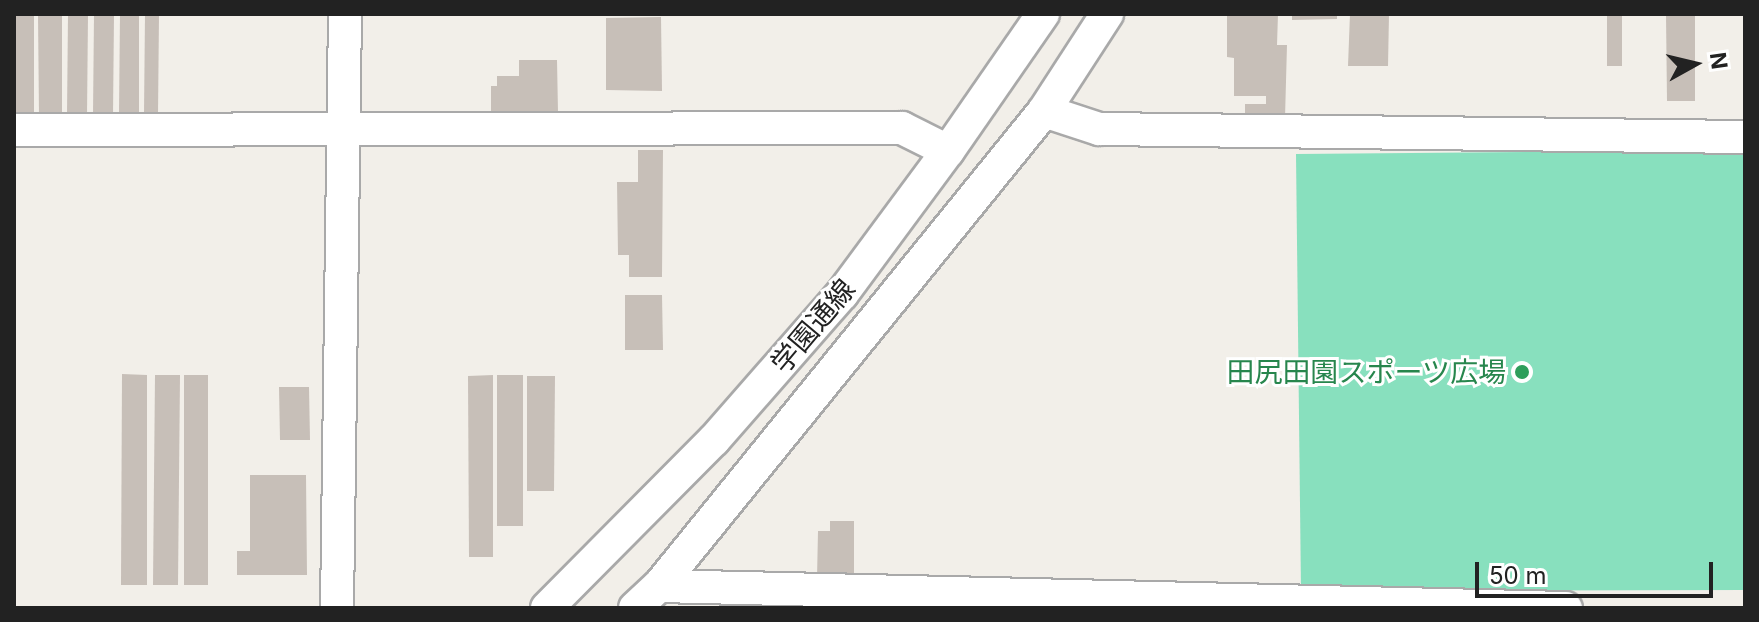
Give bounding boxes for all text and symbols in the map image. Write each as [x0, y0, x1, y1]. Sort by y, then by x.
north arrow [1655, 24, 1735, 104]
text: N [1705, 51, 1733, 71]
street label: 学園通線 [764, 272, 862, 380]
place label: 田尻田園スポーツ広場 [1226, 355, 1506, 389]
marker: 田尻田園スポーツ広場 [1513, 363, 1531, 381]
scale bar [1479, 546, 1717, 596]
text: 50 m [1489, 561, 1547, 590]

